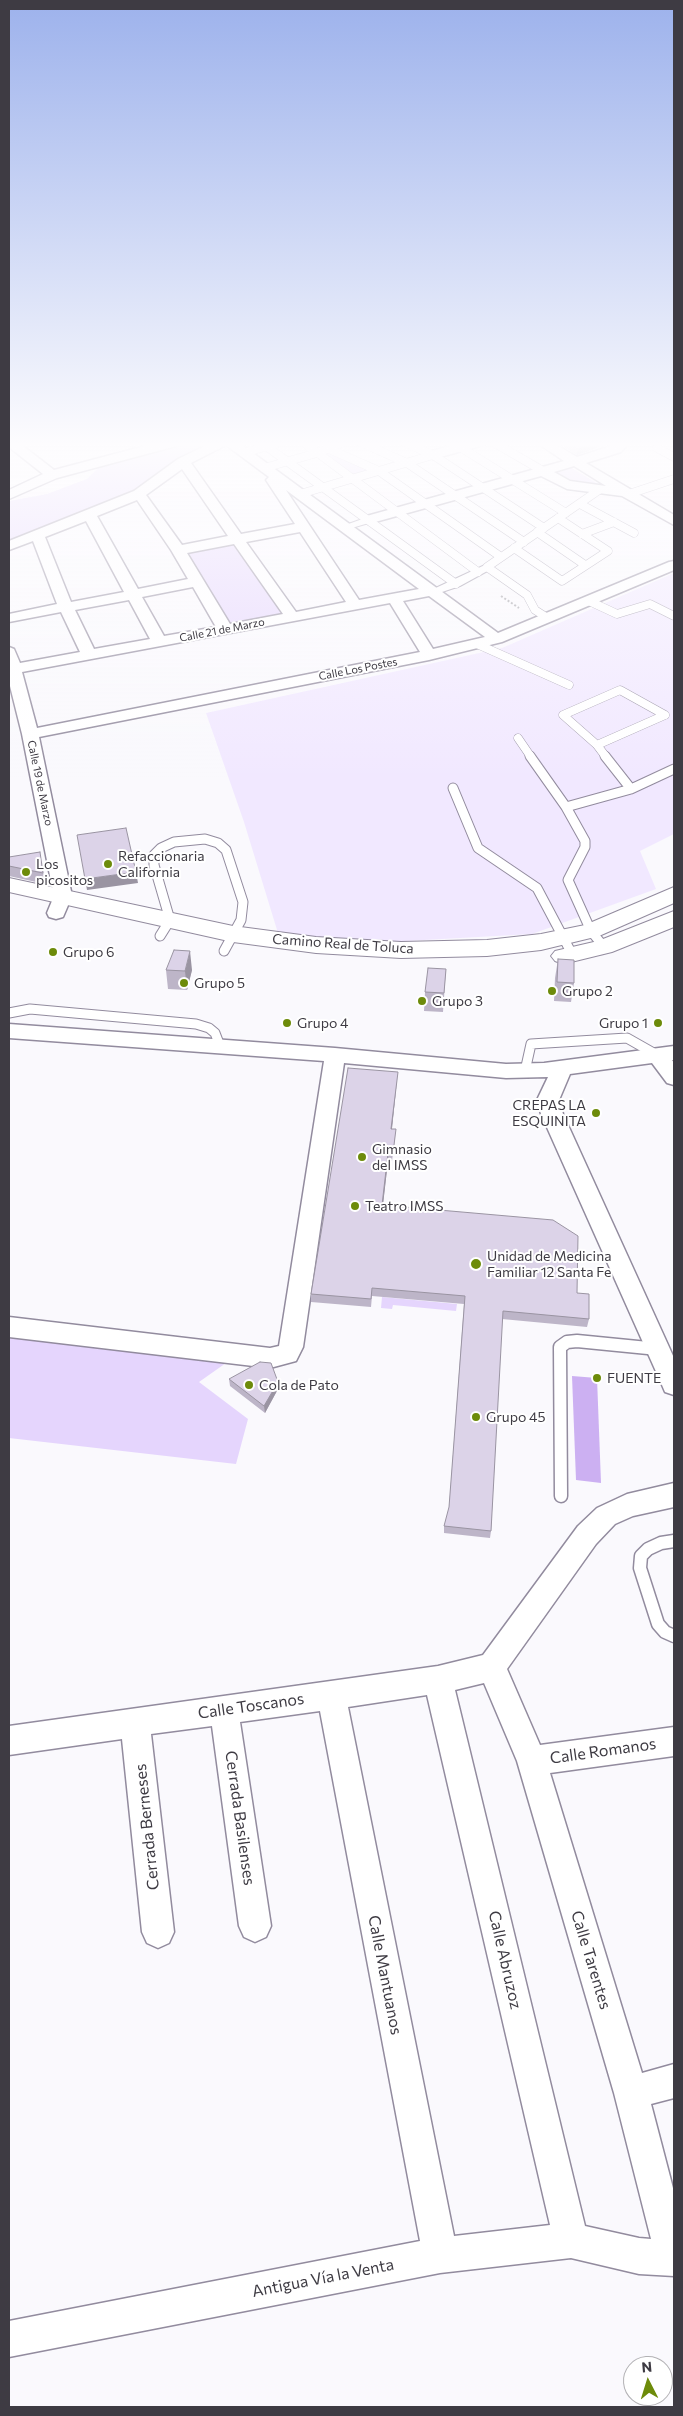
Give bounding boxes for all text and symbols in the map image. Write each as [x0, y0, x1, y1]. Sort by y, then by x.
street label: Calle 21 de Marzo [178, 615, 266, 645]
street label: Calle Los Postes [317, 655, 399, 683]
street label: Calle 19 de Marzo [24, 739, 56, 827]
place label: Refaccionaria California [118, 848, 205, 880]
place label: Los picositos [36, 856, 93, 889]
marker: Refaccionaria California [102, 858, 114, 870]
marker: Los picositos [20, 866, 32, 878]
street label: Camino Real de Toluca [272, 931, 414, 957]
place label: Grupo 6 [63, 944, 114, 960]
marker: Grupo 6 [47, 946, 59, 958]
place label: Grupo 5 [194, 975, 245, 991]
marker: Grupo 5 [178, 977, 190, 989]
place label: Grupo 2 [562, 983, 613, 999]
marker: Grupo 2 [546, 985, 558, 997]
place label: Grupo 3 [432, 993, 483, 1009]
marker: Grupo 3 [416, 995, 428, 1007]
place label: Grupo 4 [297, 1015, 348, 1031]
place label: Grupo 1 [599, 1015, 648, 1031]
marker: Grupo 4 [281, 1017, 293, 1029]
marker: Grupo 1 [652, 1017, 664, 1029]
place label: CREPAS LA ESQUINITA [512, 1097, 586, 1130]
marker: CREPAS LA ESQUINITA [590, 1107, 602, 1119]
place label: Gimnasio del IMSS [372, 1141, 432, 1174]
marker: Gimnasio del IMSS [356, 1151, 368, 1163]
place label: Teatro IMSS [365, 1198, 443, 1214]
marker: Teatro IMSS [349, 1200, 361, 1212]
place label: Unidad de Medicina Familiar 12 Santa Fe [487, 1248, 611, 1280]
marker: Unidad de Medicina Familiar 12 Santa Fe [469, 1257, 483, 1271]
place label: FUENTE [607, 1370, 661, 1386]
marker: FUENTE [591, 1372, 603, 1384]
place label: Cola de Pato [259, 1377, 339, 1393]
marker: Cola de Pato [243, 1379, 255, 1391]
place label: Grupo 45 [486, 1409, 545, 1425]
marker: Grupo 45 [470, 1411, 482, 1423]
street label: Calle Toscanos [197, 1689, 305, 1723]
street label: Calle Romanos [549, 1734, 657, 1768]
street label: Cerrada Basilenses [221, 1749, 259, 1887]
street label: Cerrada Berneses [131, 1763, 163, 1891]
street label: Calle Tarentes [567, 1908, 615, 2012]
street label: Calle Abruzoz [484, 1909, 526, 2011]
street label: Calle Mantuanos [364, 1914, 406, 2036]
street label: Antigua Vía la Venta [250, 2255, 396, 2301]
north arrow [623, 2356, 673, 2406]
text: N [641, 2358, 653, 2375]

